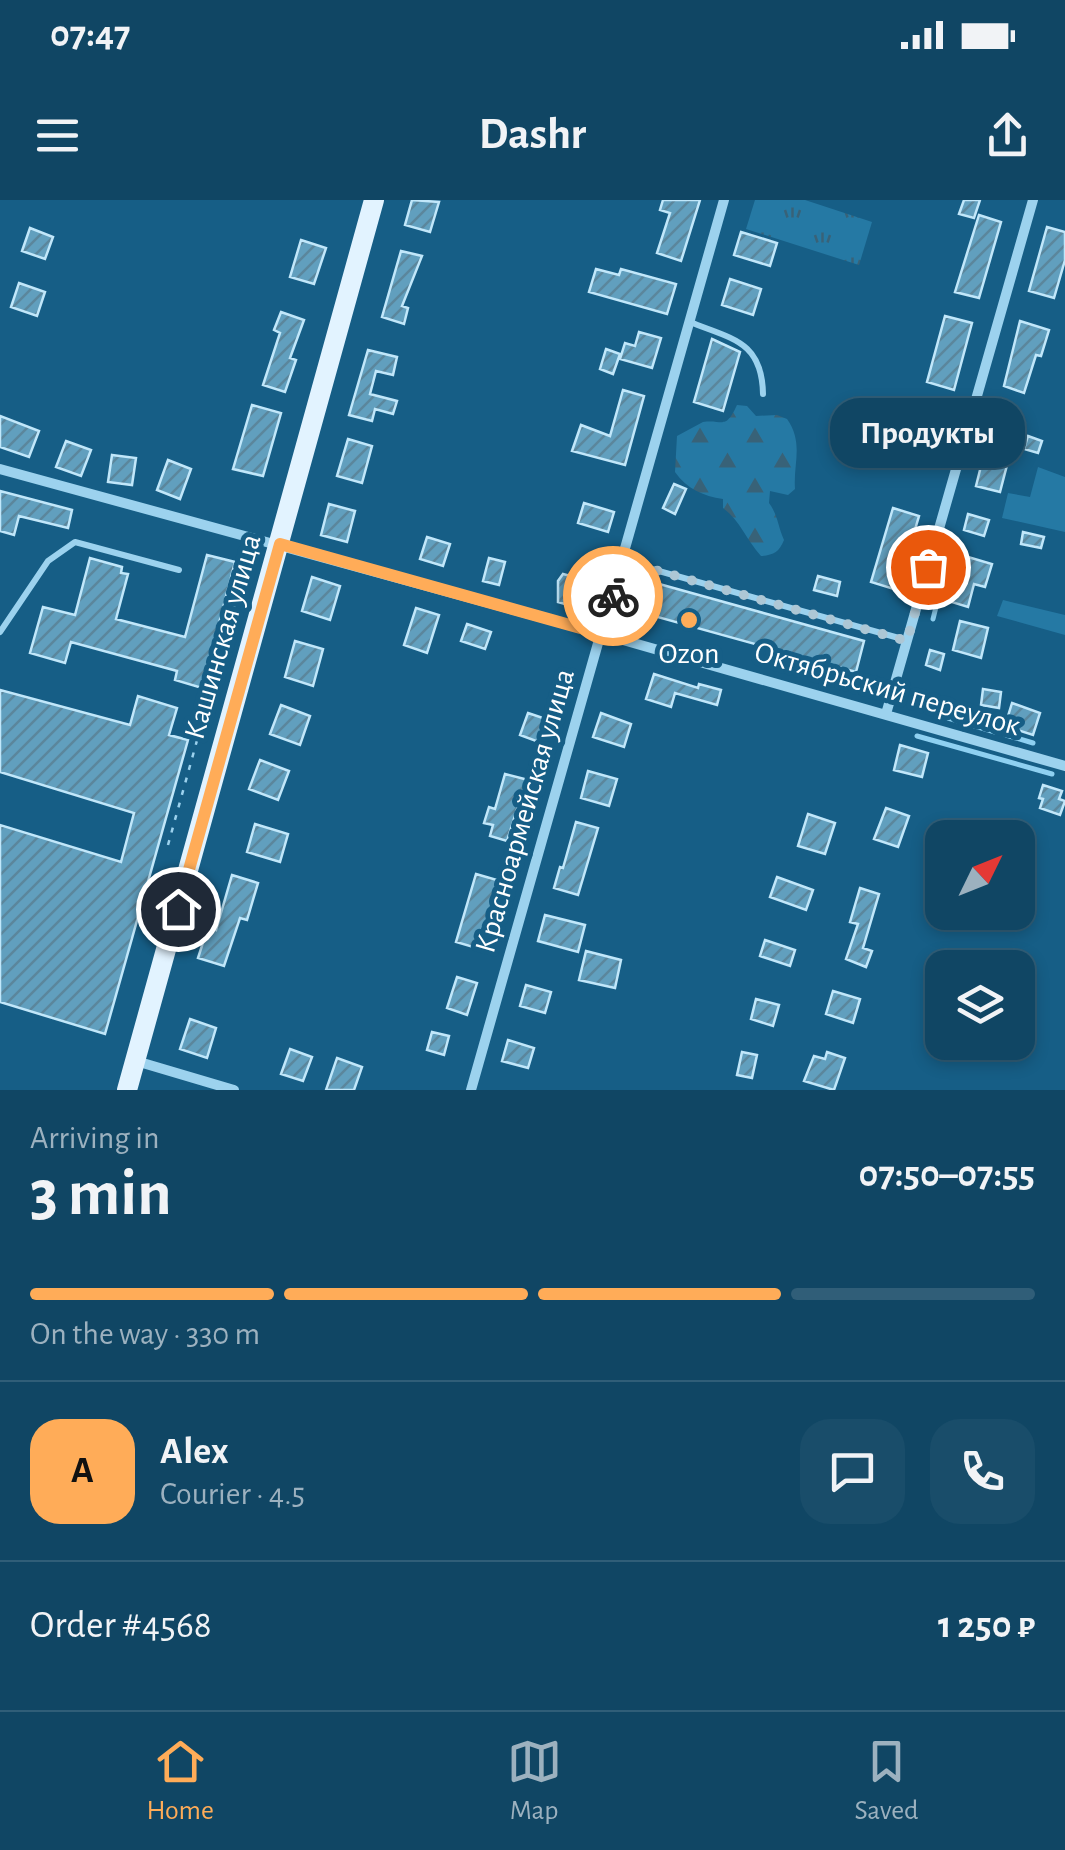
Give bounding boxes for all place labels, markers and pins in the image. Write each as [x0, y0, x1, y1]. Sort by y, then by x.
callout: Продукты [830, 397, 1026, 467]
pin [886, 525, 971, 610]
marker: Ozon [678, 609, 700, 631]
place label: Ozon [659, 639, 719, 669]
pin [136, 867, 221, 952]

